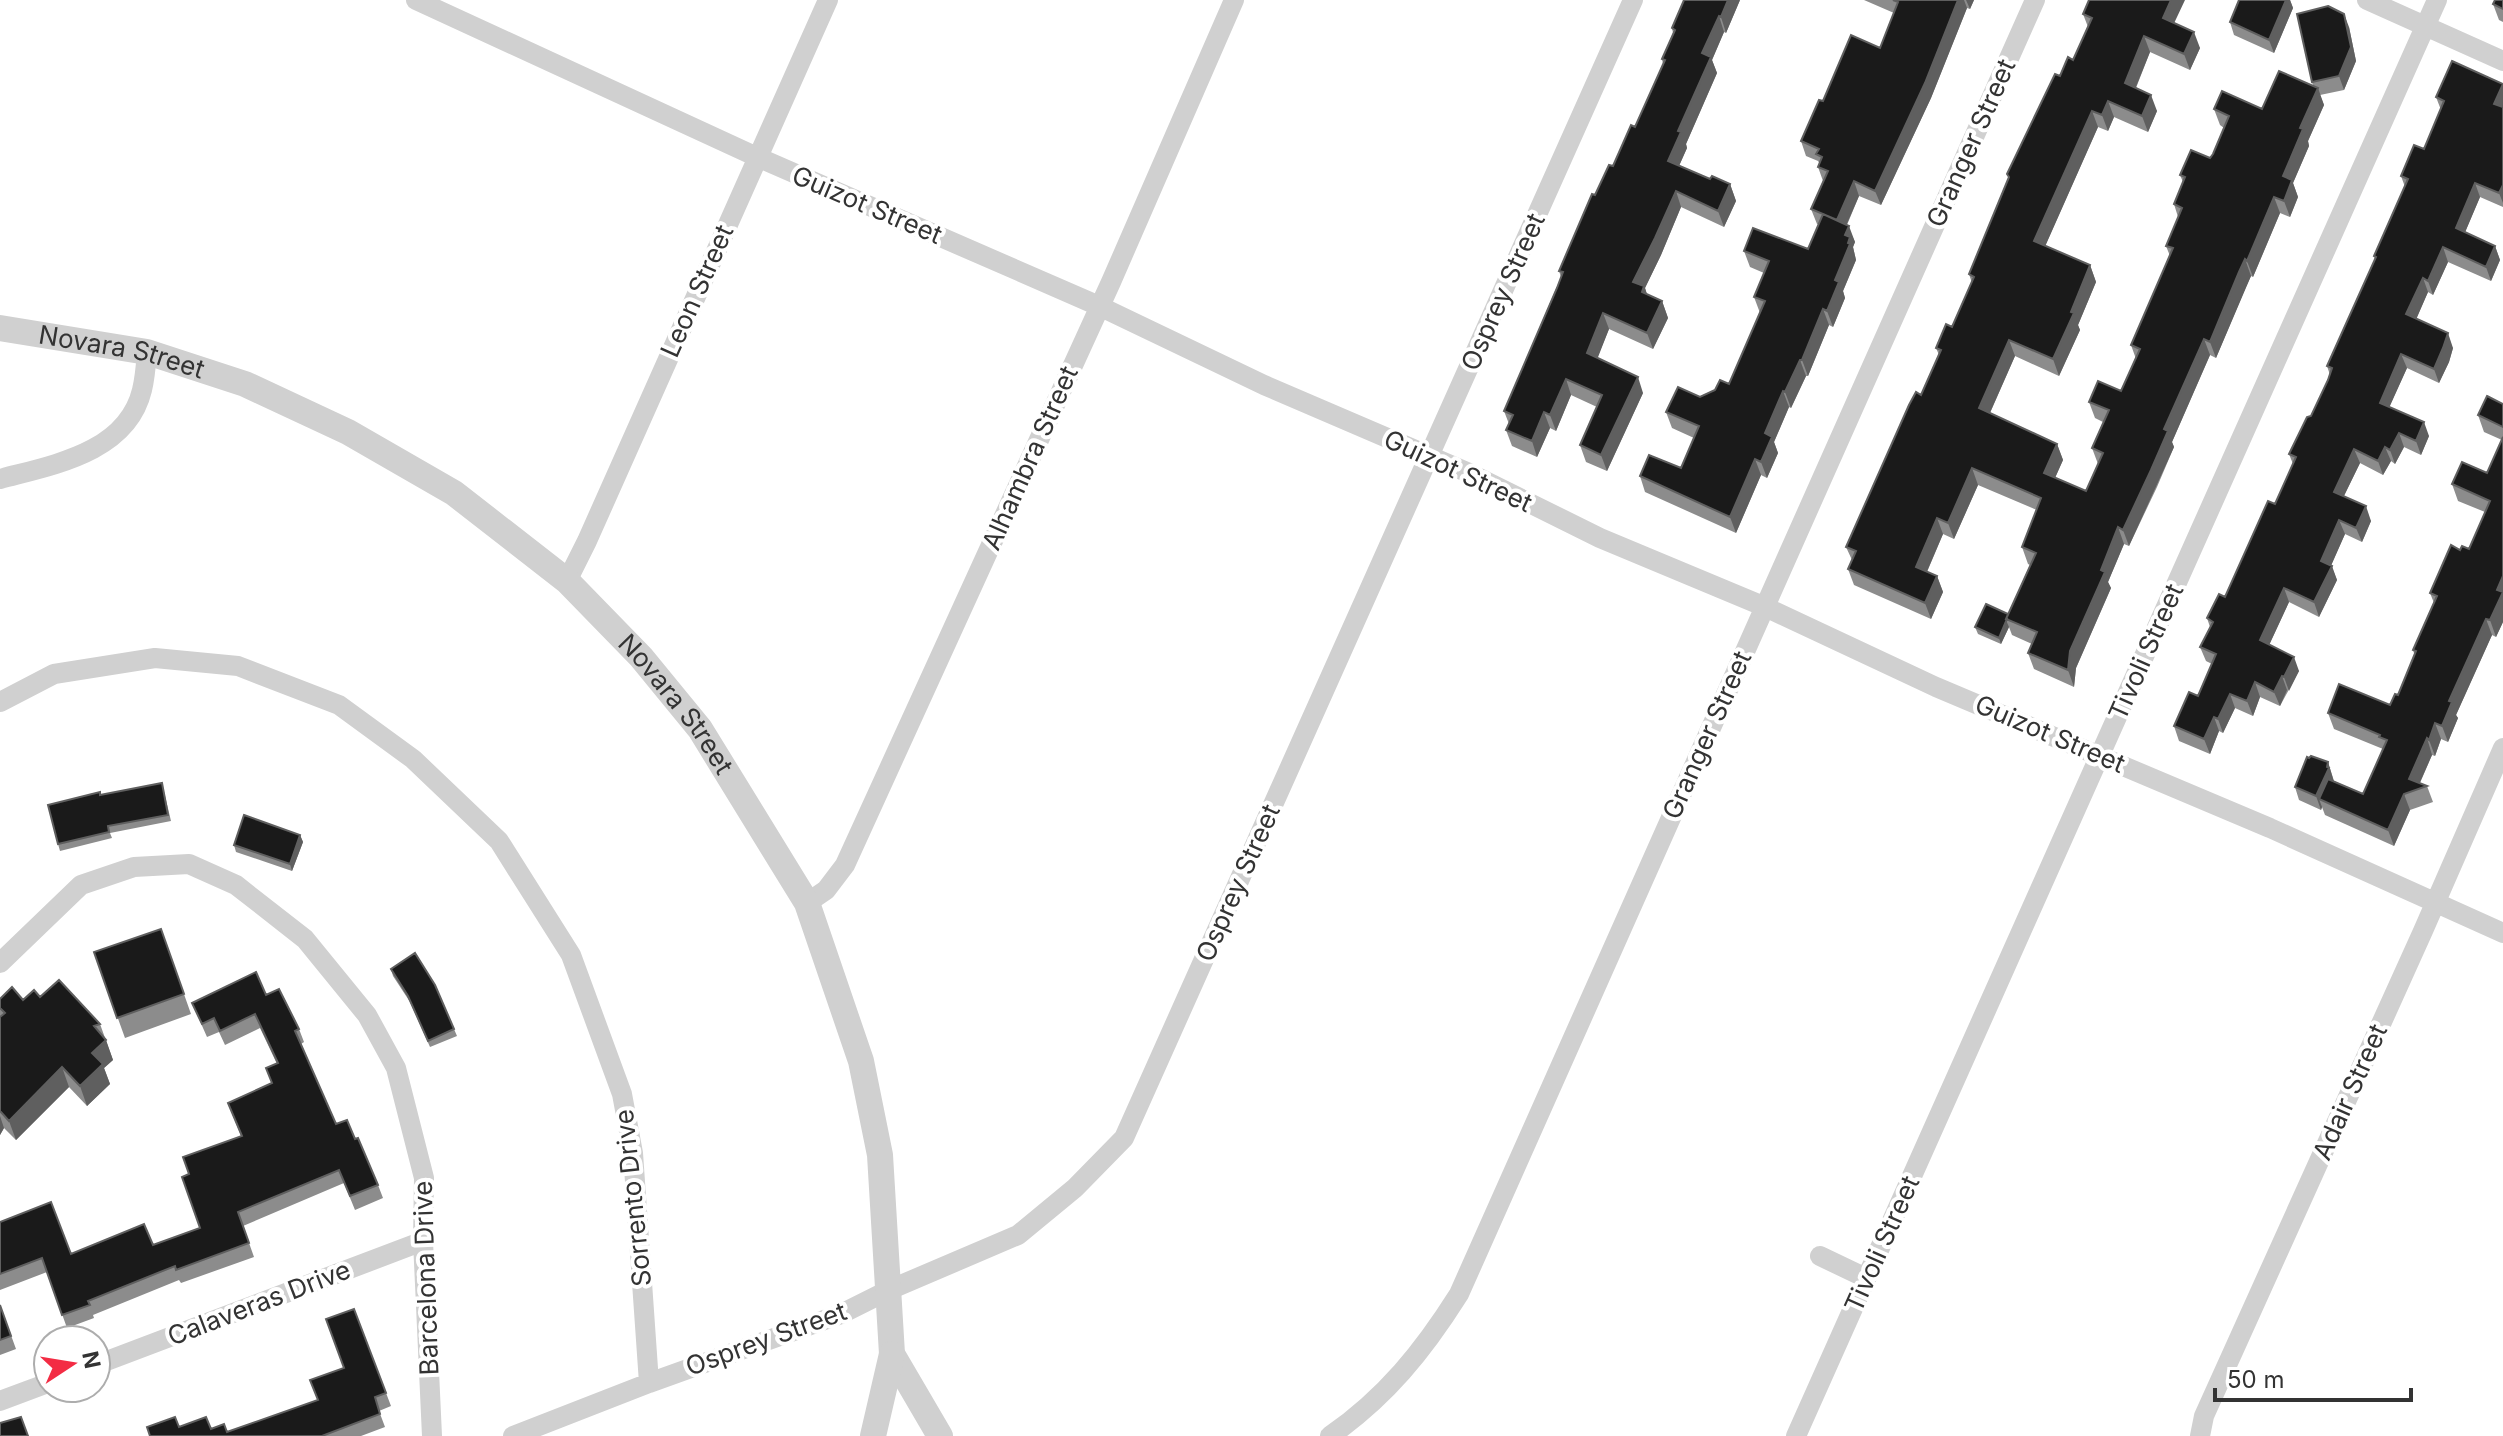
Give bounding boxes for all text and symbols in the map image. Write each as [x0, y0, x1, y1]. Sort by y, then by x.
street label: Granger Street [1920, 54, 2021, 232]
street label: Guizot Street [788, 159, 947, 250]
street label: Osprey Street [1454, 208, 1551, 375]
street label: Leon Street [654, 220, 739, 362]
street label: Novara Street [37, 319, 209, 385]
street label: Alhambra Street [975, 361, 1084, 555]
street label: Guizot Street [1379, 423, 1537, 518]
street label: Tivoli Street [2102, 579, 2189, 725]
street label: Novara Street [612, 627, 740, 780]
street label: Granger Street [1656, 646, 1757, 824]
street label: Guizot Street [1971, 688, 2130, 779]
street label: Osprey Street [1189, 799, 1286, 966]
street label: Adair Street [2306, 1019, 2393, 1164]
street label: Sorrento Drive [608, 1108, 657, 1288]
street label: Tivoli Street [1838, 1171, 1925, 1317]
street label: Barcelona Drive [407, 1180, 444, 1376]
street label: Calaveras Drive [163, 1253, 355, 1352]
street label: Osprey Street [681, 1295, 850, 1382]
north arrow [32, 1324, 112, 1404]
text: N [77, 1349, 106, 1371]
scale bar [2215, 1352, 2411, 1402]
text: 50 m [2227, 1365, 2285, 1394]

